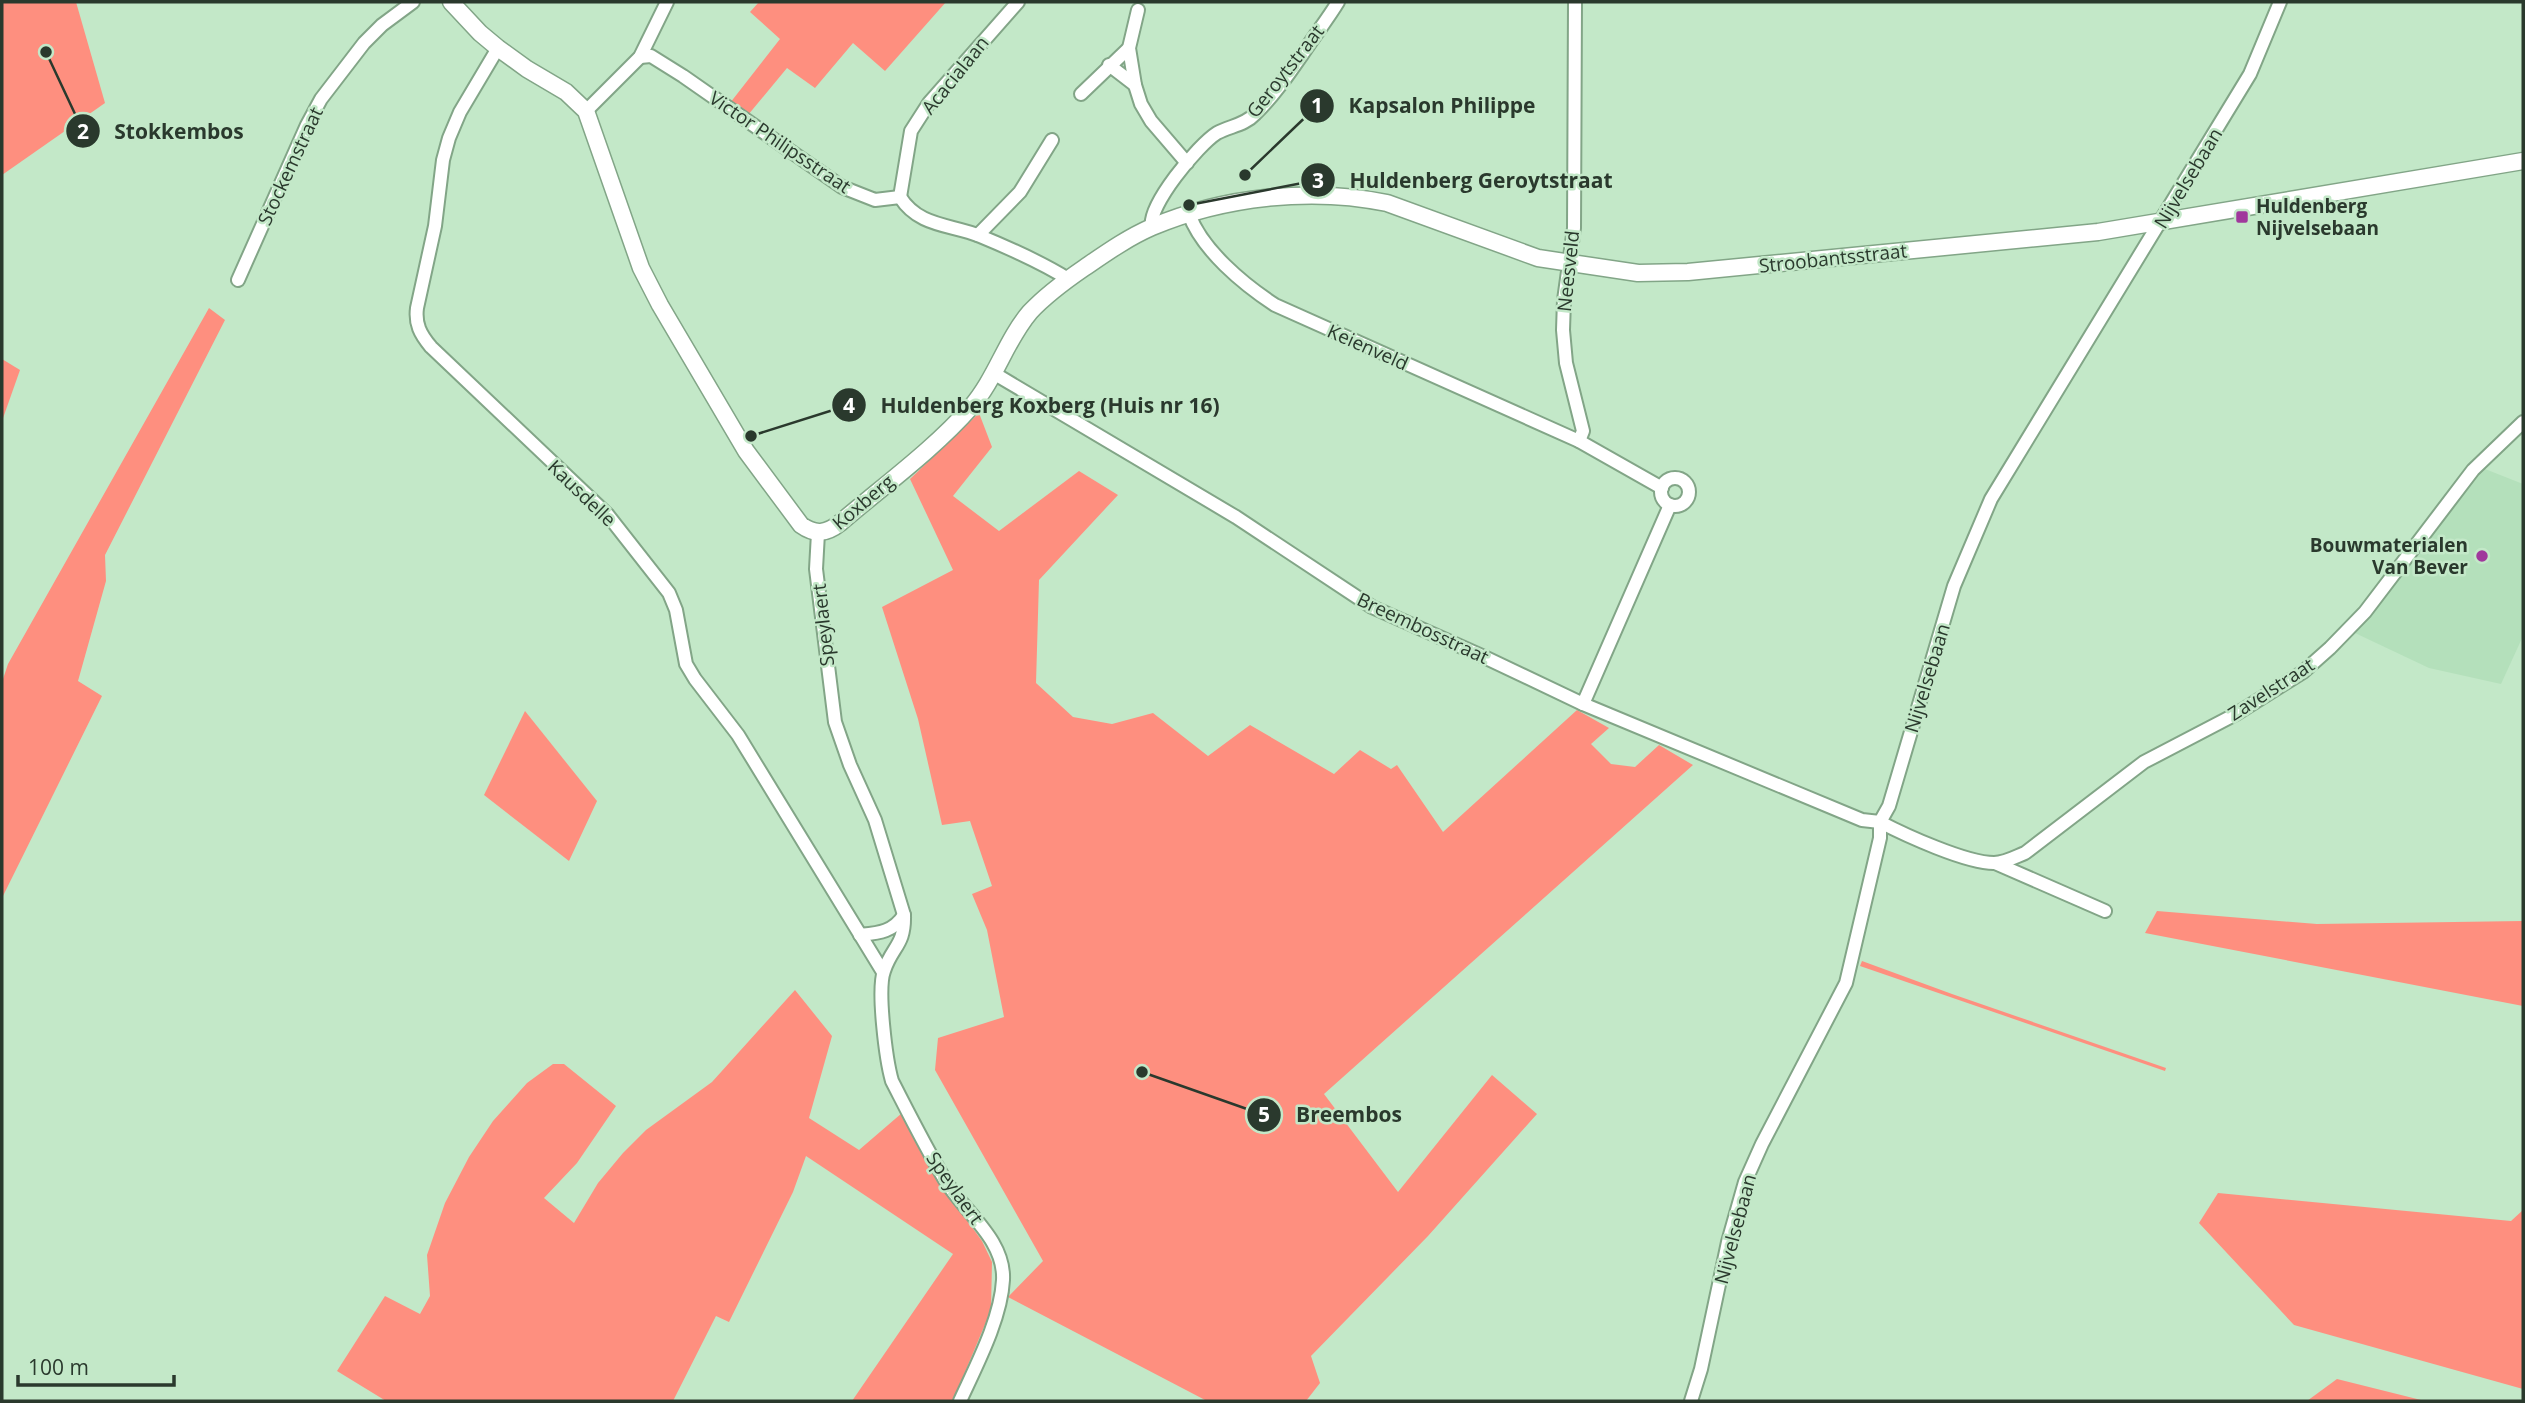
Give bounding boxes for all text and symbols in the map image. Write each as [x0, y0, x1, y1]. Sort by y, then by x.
street label: Geroytstraat [1240, 19, 1330, 123]
street label: Acacialaan [915, 30, 995, 120]
street label: Victor Philipsstraat [704, 85, 856, 199]
callout: Kapsalon Philippe [1300, 85, 1549, 127]
text: 1 [1311, 91, 1323, 119]
text: Kapsalon Philippe [1349, 91, 1535, 119]
street label: Stockemstraat [251, 103, 329, 229]
callout: Stokkembos [65, 110, 258, 152]
text: 2 [77, 117, 89, 145]
text: Stokkembos [114, 117, 244, 145]
street label: Nijvelsebaan [2148, 123, 2228, 233]
callout: Huldenberg Geroytstraat [1300, 159, 1626, 201]
text: 3 [1312, 166, 1324, 194]
text: Huldenberg Geroytstraat [1349, 166, 1613, 194]
place label: Huldenberg Nijvelsebaan [2256, 193, 2379, 241]
marker: Huldenberg Nijvelsebaan [2234, 209, 2250, 225]
street label: Neesveld [1551, 229, 1585, 313]
street label: Stroobantsstraat [1758, 237, 1909, 279]
street label: Keienveld [1323, 318, 1413, 376]
callout: Huldenberg Koxberg (Huis nr 16) [832, 384, 1234, 426]
text: 4 [843, 391, 855, 419]
text: Huldenberg Koxberg (Huis nr 16) [880, 391, 1220, 419]
street label: Kausdelle [542, 454, 622, 532]
street label: Koxberg [827, 468, 899, 536]
place label: Bouwmaterialen Van Bever [2310, 532, 2468, 580]
marker: Bouwmaterialen Van Bever [2474, 548, 2490, 564]
street label: Speylaert [806, 582, 840, 668]
street label: Breembosstraat [1353, 586, 1493, 670]
street label: Nijvelsebaan [1898, 620, 1956, 736]
street label: Zavelstraat [2223, 651, 2319, 727]
callout: Breembos [1247, 1094, 1416, 1136]
text: 5 [1258, 1100, 1270, 1128]
text: Breembos [1296, 1100, 1402, 1128]
street label: Speylaert [921, 1147, 990, 1230]
street label: Nijvelsebaan [1708, 1171, 1762, 1287]
scale bar [18, 1344, 173, 1388]
text: 100 m [28, 1353, 89, 1381]

